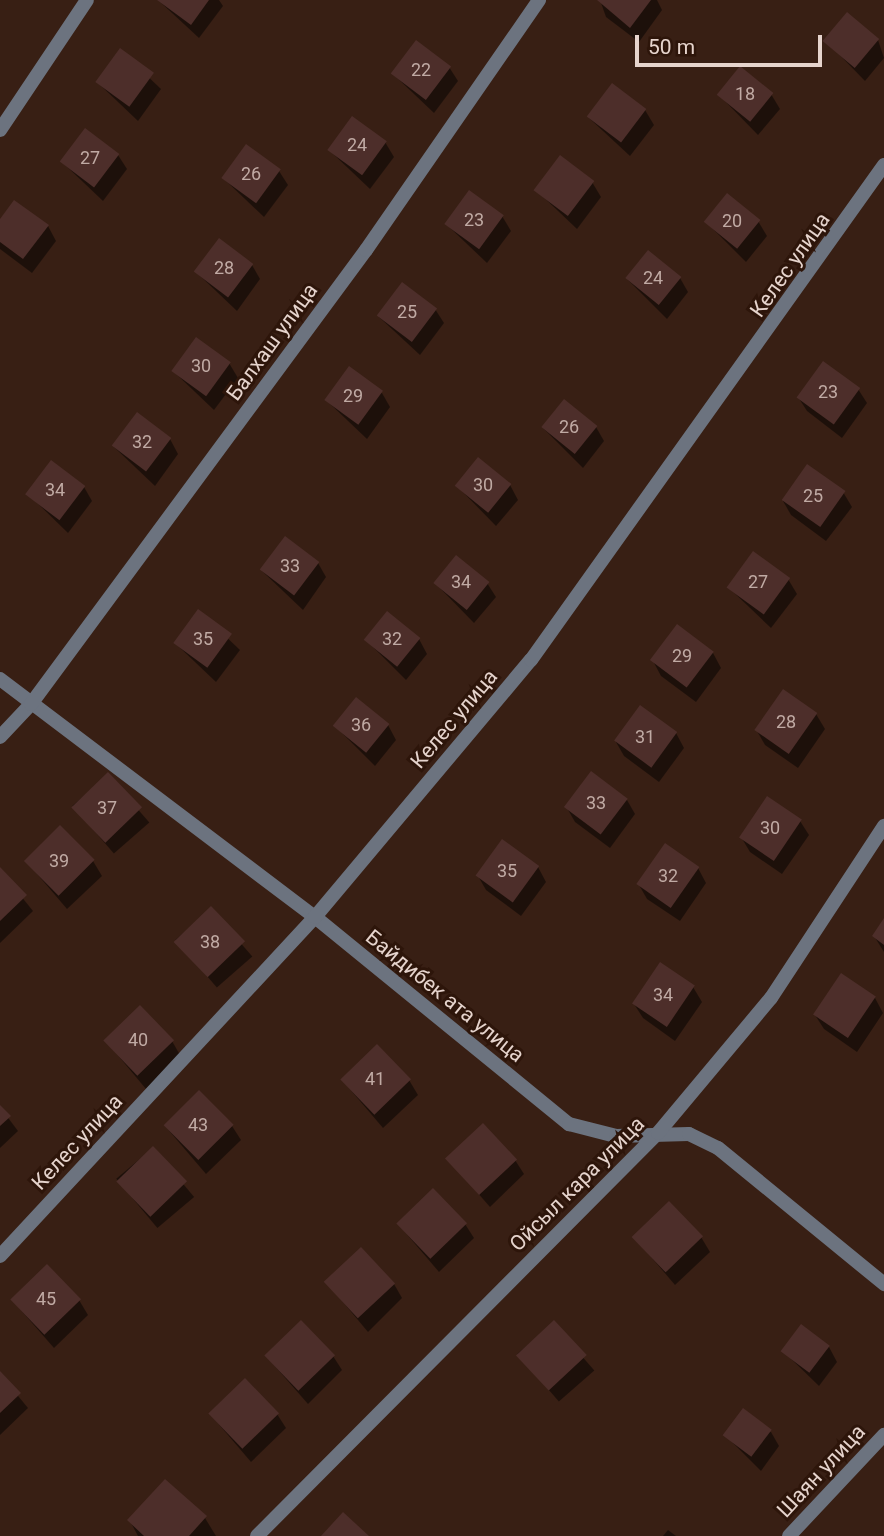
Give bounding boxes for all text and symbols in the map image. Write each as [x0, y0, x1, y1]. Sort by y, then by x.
scale bar [639, 21, 826, 65]
text: 50 m [648, 35, 695, 59]
house number: 22 [411, 59, 431, 81]
house number: 18 [735, 83, 755, 105]
house number: 24 [347, 134, 367, 156]
house number: 27 [80, 147, 100, 169]
house number: 26 [241, 163, 261, 185]
street label: Келес улица [745, 208, 835, 322]
house number: 23 [464, 209, 484, 231]
house number: 20 [722, 210, 742, 232]
house number: 28 [214, 257, 234, 279]
house number: 24 [643, 267, 663, 289]
street label: Балхаш улица [221, 279, 323, 405]
house number: 25 [397, 301, 417, 323]
house number: 30 [191, 355, 211, 377]
house number: 23 [818, 381, 838, 403]
house number: 29 [343, 385, 363, 407]
house number: 26 [559, 416, 579, 438]
house number: 32 [132, 431, 152, 453]
house number: 30 [473, 474, 493, 496]
house number: 34 [45, 479, 65, 501]
house number: 25 [803, 485, 823, 507]
house number: 33 [280, 555, 300, 577]
house number: 34 [451, 571, 471, 593]
house number: 27 [748, 571, 768, 593]
house number: 35 [193, 628, 213, 650]
house number: 32 [382, 628, 402, 650]
house number: 29 [672, 645, 692, 667]
street label: Келес улица [405, 664, 503, 774]
house number: 28 [776, 711, 796, 733]
house number: 36 [351, 714, 371, 736]
house number: 31 [635, 726, 655, 748]
house number: 33 [586, 792, 606, 814]
house number: 37 [97, 797, 117, 819]
house number: 30 [760, 817, 780, 839]
house number: 39 [49, 850, 69, 872]
house number: 35 [497, 860, 517, 882]
house number: 32 [658, 865, 678, 887]
street label: Байдибек ата улица [361, 924, 529, 1068]
house number: 38 [200, 931, 220, 953]
house number: 34 [653, 984, 673, 1006]
house number: 40 [128, 1029, 148, 1051]
house number: 41 [365, 1068, 385, 1090]
street label: Келес улица [26, 1089, 128, 1195]
street label: Ойсыл кара улица [504, 1111, 650, 1257]
house number: 43 [188, 1114, 208, 1136]
house number: 45 [36, 1288, 56, 1310]
street label: Шаян улица [772, 1419, 870, 1523]

